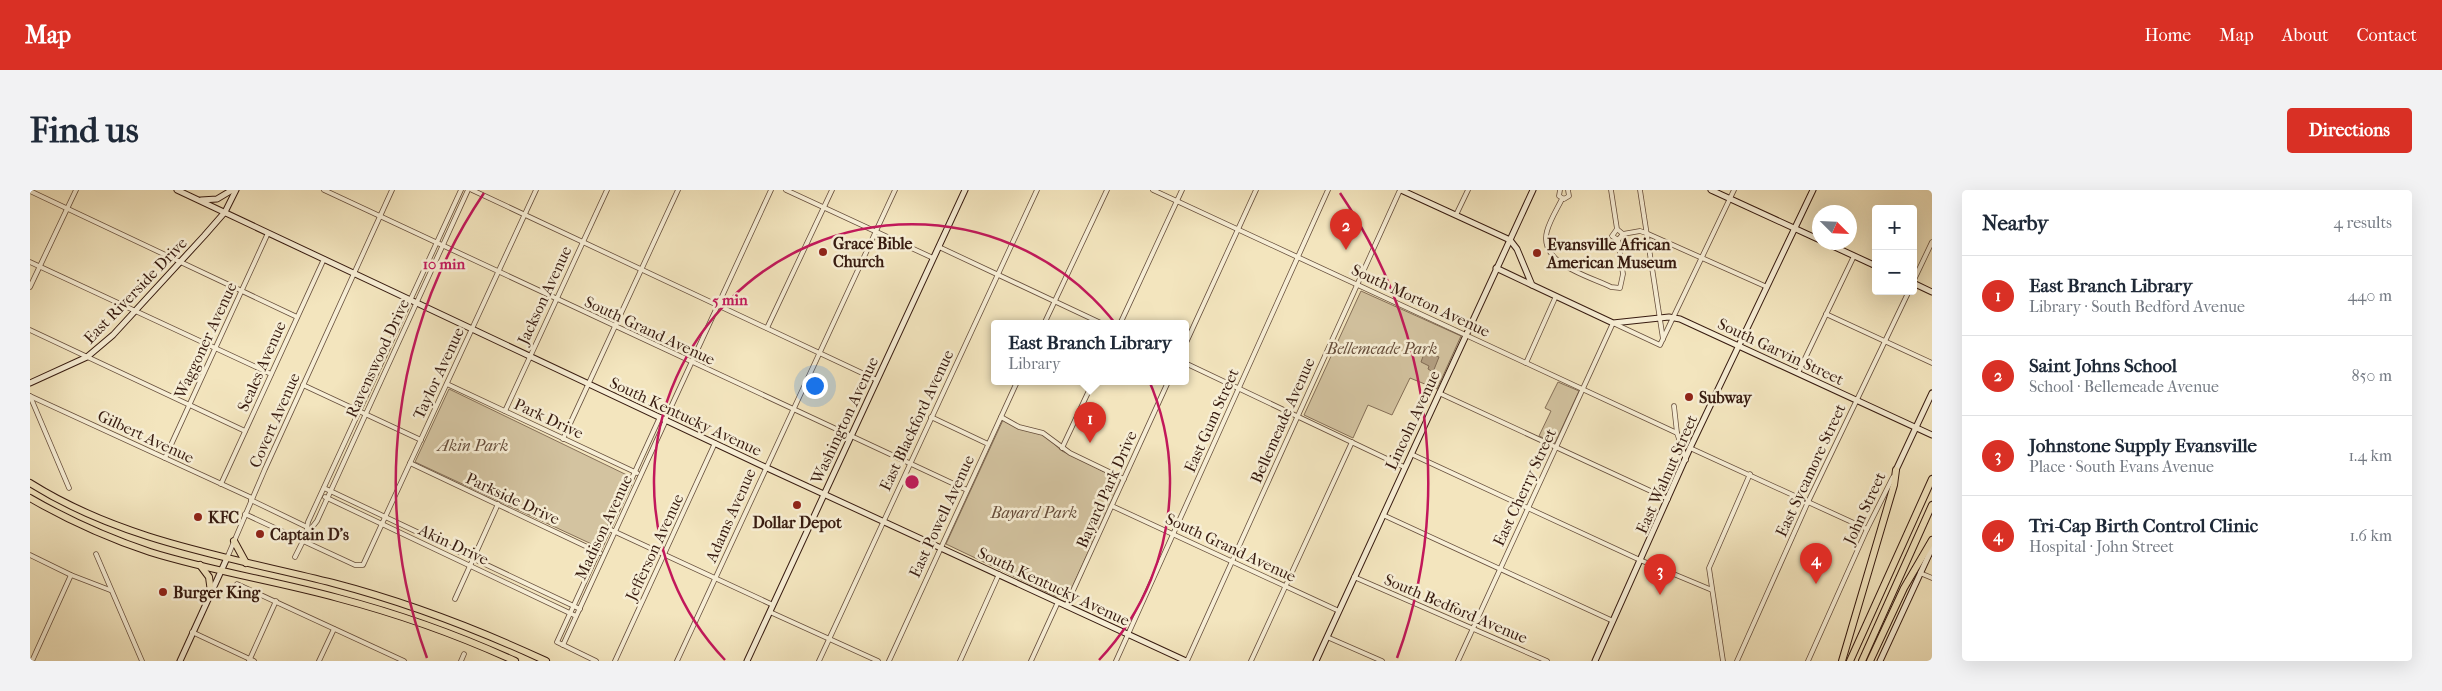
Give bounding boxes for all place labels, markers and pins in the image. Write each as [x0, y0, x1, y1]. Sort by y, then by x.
pin: 2 [1330, 209, 1362, 250]
place label: Grace Bible Church [833, 234, 912, 271]
place label: Evansville African American Museum [1546, 235, 1677, 272]
marker: Grace Bible Church [817, 246, 829, 258]
marker: Evansville African American Museum [1531, 247, 1543, 259]
place label: Subway [1699, 388, 1753, 408]
marker: Subway [1683, 391, 1695, 403]
pin: 1 [1074, 402, 1106, 443]
centre of rings [903, 473, 921, 491]
marker: Dollar Depot [791, 499, 803, 511]
place label: KFC [208, 508, 239, 527]
marker: KFC [192, 511, 204, 523]
place label: Dollar Depot [752, 513, 842, 533]
place label: Captain D's [270, 525, 349, 545]
marker: Captain D's [254, 528, 266, 540]
pin: 4 [1800, 543, 1832, 584]
pin: 3 [1644, 554, 1676, 595]
place label: Burger King [173, 583, 261, 603]
marker: Burger King [157, 586, 169, 598]

